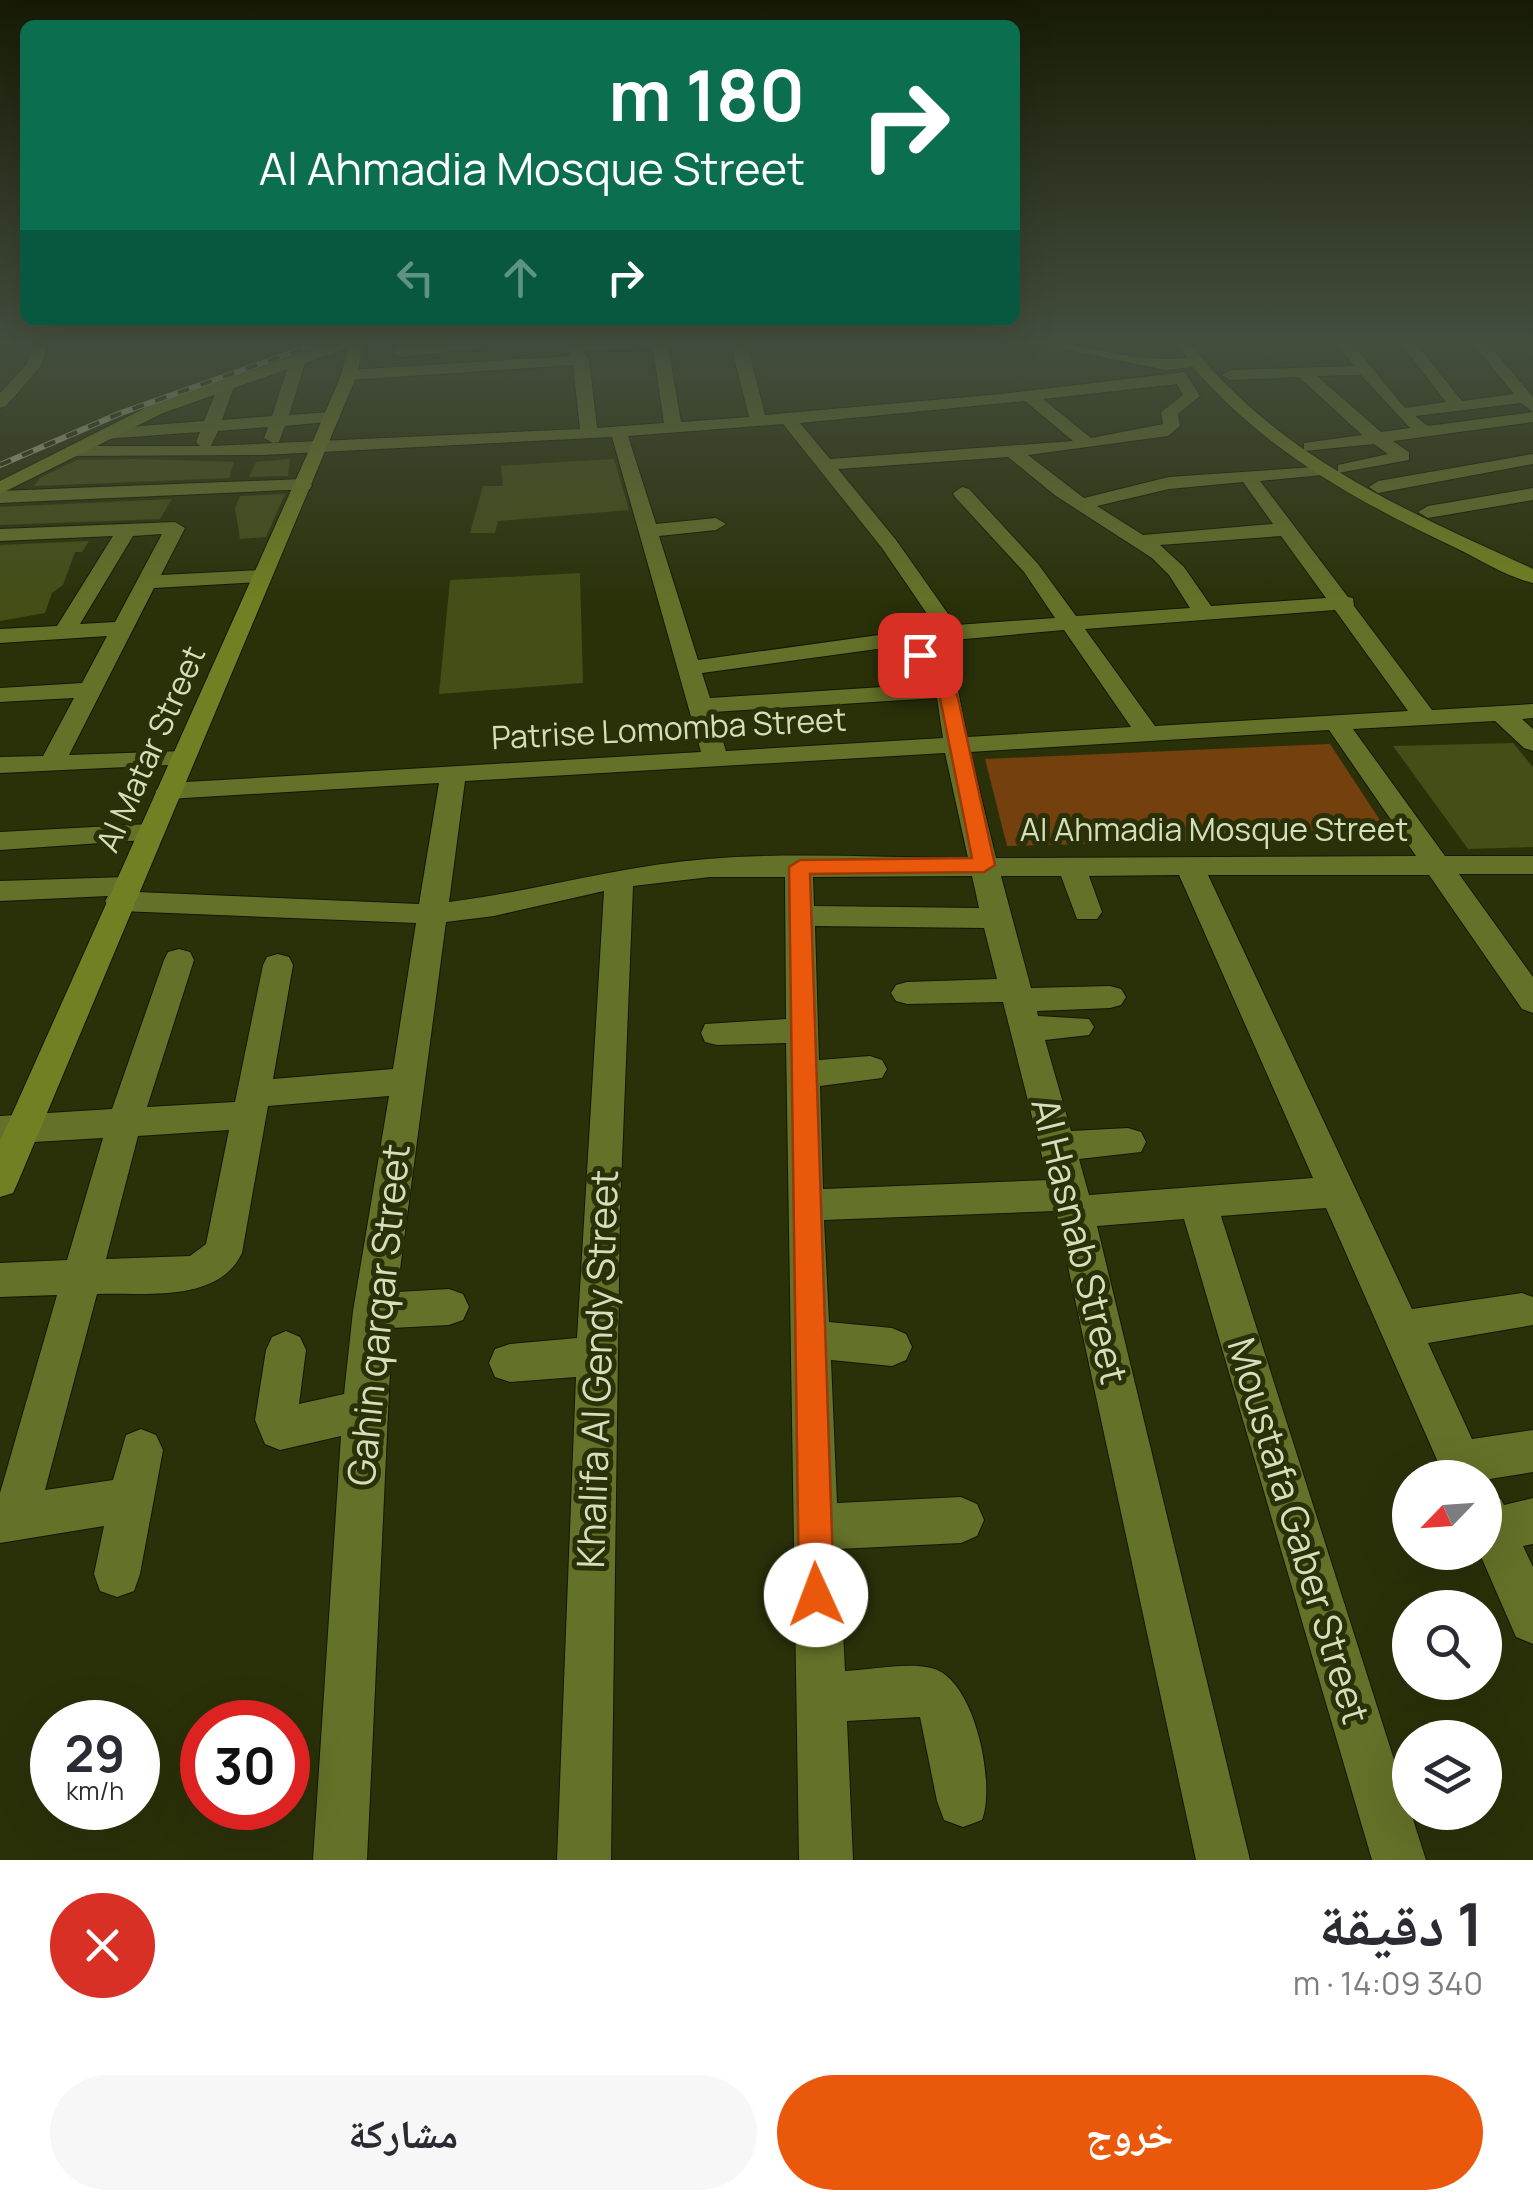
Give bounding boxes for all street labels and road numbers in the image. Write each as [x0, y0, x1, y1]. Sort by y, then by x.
street label: Al Matar Street [85, 639, 215, 859]
street label: Patrise Lomomba Street [490, 697, 848, 759]
street label: Al Ahmadia Mosque Street [1020, 807, 1408, 851]
street label: Al Hasnab Street [1020, 1092, 1142, 1389]
street label: Gahin qarqar Street [333, 1141, 421, 1488]
street label: Khalifa Al Gendy Street [563, 1169, 629, 1569]
street label: Moustafa Gaber Street [1217, 1331, 1383, 1729]

